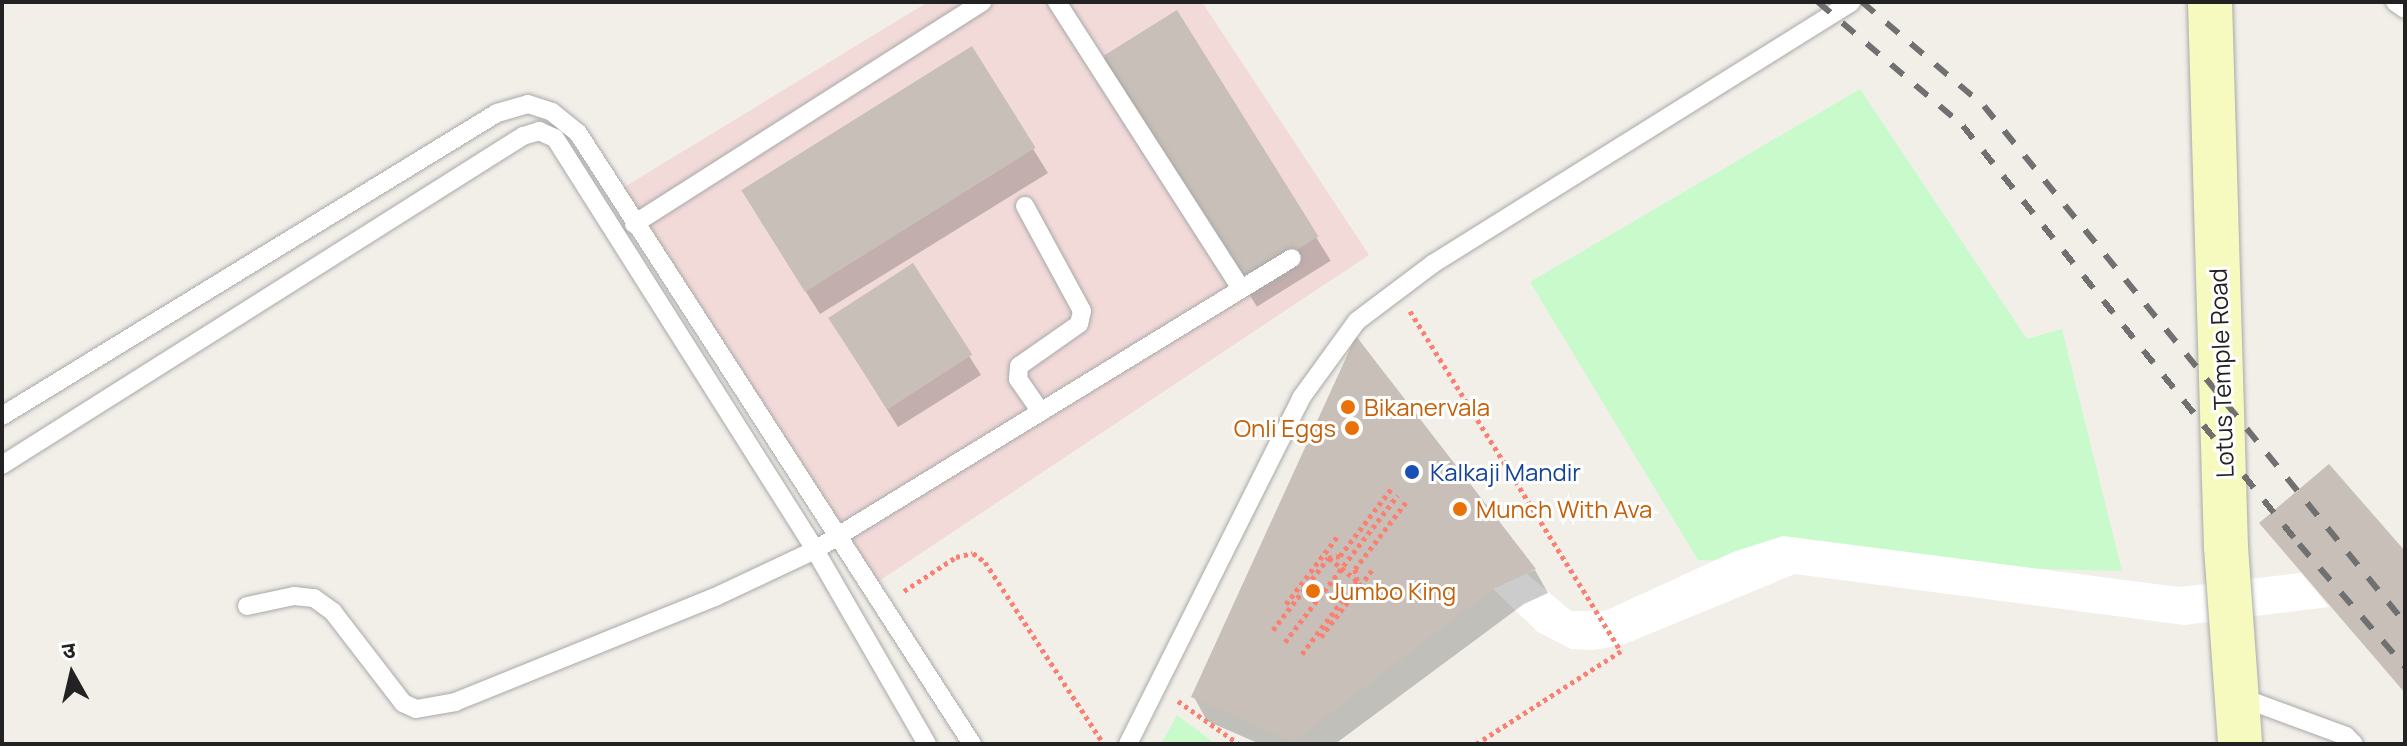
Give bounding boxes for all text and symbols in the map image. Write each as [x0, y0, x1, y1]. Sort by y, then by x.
street label: Lotus Temple Road [2203, 268, 2239, 478]
place label: Bikanervala [1364, 393, 1490, 421]
marker: Bikanervala [1339, 398, 1357, 416]
place label: Onli Eggs [1234, 414, 1336, 442]
marker: Onli Eggs [1343, 419, 1361, 437]
place label: Kalkaji Mandir [1430, 458, 1581, 486]
marker: Kalkaji Mandir [1401, 461, 1423, 483]
place label: Munch With Ava [1476, 495, 1652, 523]
marker: Munch With Ava [1451, 500, 1469, 518]
place label: Jumbo King [1329, 577, 1456, 605]
marker: Jumbo King [1304, 582, 1322, 600]
north arrow [32, 634, 112, 714]
text: उ [60, 634, 77, 666]

